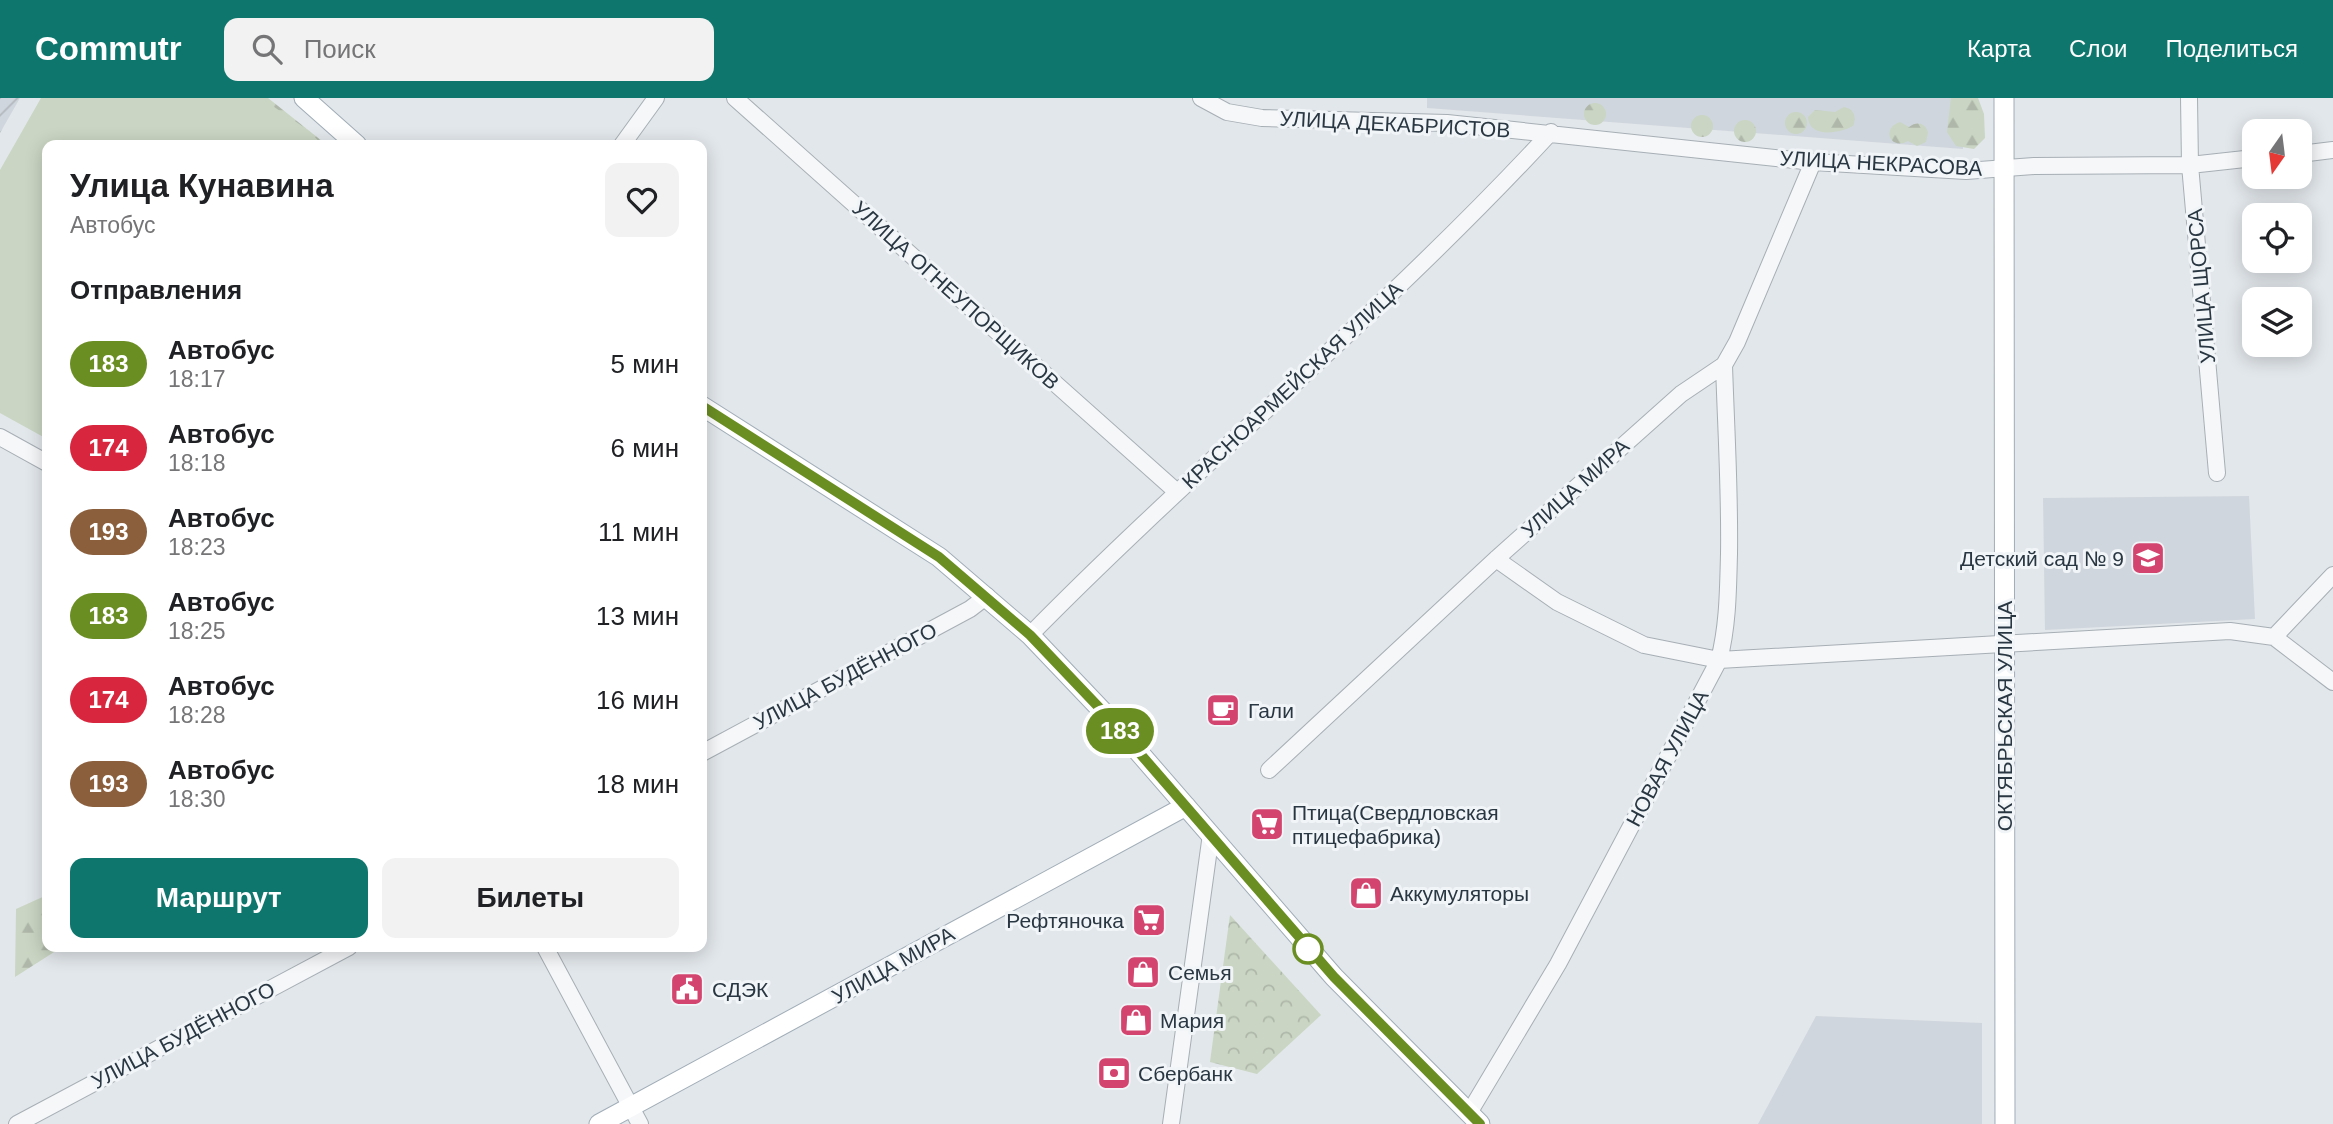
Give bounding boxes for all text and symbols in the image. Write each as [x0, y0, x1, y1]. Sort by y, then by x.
search box [224, 18, 714, 81]
text: Commutr [35, 30, 182, 67]
icon: search [248, 30, 286, 68]
text: Поиск [304, 34, 376, 64]
text: Карта [1967, 35, 2031, 62]
text: Слои [2069, 35, 2127, 62]
text: Поделиться [2165, 35, 2298, 62]
street label: УЛИЦА ДЕКАБРИСТОВ [1279, 106, 1511, 142]
north arrow [2242, 119, 2312, 189]
map controls [2242, 119, 2312, 357]
street label: УЛИЦА НЕКРАСОВА [1779, 146, 1983, 180]
button: heart [605, 163, 679, 237]
text: Улица Кунавина [70, 167, 334, 204]
street label: УЛИЦА ОГНЕУПОРЩИКОВ [848, 196, 1064, 394]
button: locate [2242, 203, 2312, 273]
street label: УЛИЦА ЩОРСА [2183, 208, 2219, 364]
text: Автобус [70, 212, 156, 238]
text: Отправления [70, 275, 242, 305]
street label: КРАСНОАРМЕЙСКАЯ УЛИЦА [1177, 277, 1407, 493]
button: layers [2242, 287, 2312, 357]
text: Автобус [168, 335, 275, 365]
text: 5 мин [611, 349, 679, 379]
text: 183 [88, 350, 129, 377]
text: 18:17 [168, 366, 226, 392]
text: Автобус [168, 419, 275, 449]
text: 6 мин [611, 433, 679, 463]
text: 174 [88, 434, 129, 461]
street label: УЛИЦА МИРА [1517, 434, 1633, 542]
text: 18:18 [168, 450, 226, 476]
text: Автобус [168, 503, 275, 533]
text: 11 мин [598, 517, 679, 547]
text: 193 [88, 518, 129, 545]
text: 18:23 [168, 534, 226, 560]
school or university icon: Детский сад № 9 [2129, 539, 2167, 577]
place label: Детский сад № 9 [1960, 547, 2124, 570]
text: Автобус [168, 587, 275, 617]
text: 13 мин [596, 601, 679, 631]
street label: ОКТЯБРЬСКАЯ УЛИЦА [1993, 601, 2016, 831]
text: 183 [88, 602, 129, 629]
text: 18:25 [168, 618, 226, 644]
street label: УЛИЦА БУДЁННОГО [750, 618, 940, 734]
text: Автобус [168, 671, 275, 701]
text: 16 мин [596, 685, 679, 715]
text: 174 [88, 686, 129, 713]
street label: НОВАЯ УЛИЦА [1621, 686, 1713, 830]
cafe icon: Гали [1204, 691, 1242, 729]
place label: Гали [1248, 699, 1294, 722]
text: 18:28 [168, 702, 226, 728]
line badge: 183 [1080, 708, 1160, 754]
text: 183 [1100, 717, 1140, 744]
text: Автобус [168, 755, 275, 785]
text: 18 мин [596, 769, 679, 799]
text: 193 [88, 770, 129, 797]
text: 18:30 [168, 786, 226, 812]
place label: Птица(Свердловская птицефабрика) [1292, 801, 1499, 848]
supermarket icon: Птица(Свердловская птицефабрика) [1248, 805, 1286, 843]
button: Маршрут [70, 858, 368, 938]
button: Билеты [382, 858, 679, 938]
shop icon: Аккумуляторы [1347, 874, 1385, 912]
place label: Аккумуляторы [1390, 882, 1529, 905]
supermarket icon: Рефтяночка [1130, 901, 1168, 939]
place label: Рефтяночка [1006, 909, 1124, 932]
street label: УЛИЦА МИРА [828, 922, 958, 1008]
unlabelled marker [1293, 934, 1323, 964]
shop icon: Семья [1124, 953, 1162, 991]
place label: Семья [1168, 961, 1232, 984]
public building icon: СДЭК [668, 970, 706, 1008]
street label: УЛИЦА БУДЁННОГО [88, 977, 278, 1093]
place label: СДЭК [712, 978, 769, 1001]
shop icon: Мария [1117, 1001, 1155, 1039]
place label: Мария [1160, 1009, 1224, 1032]
bank icon: Сбербанк [1095, 1054, 1133, 1092]
place label: Сбербанк [1138, 1062, 1233, 1085]

